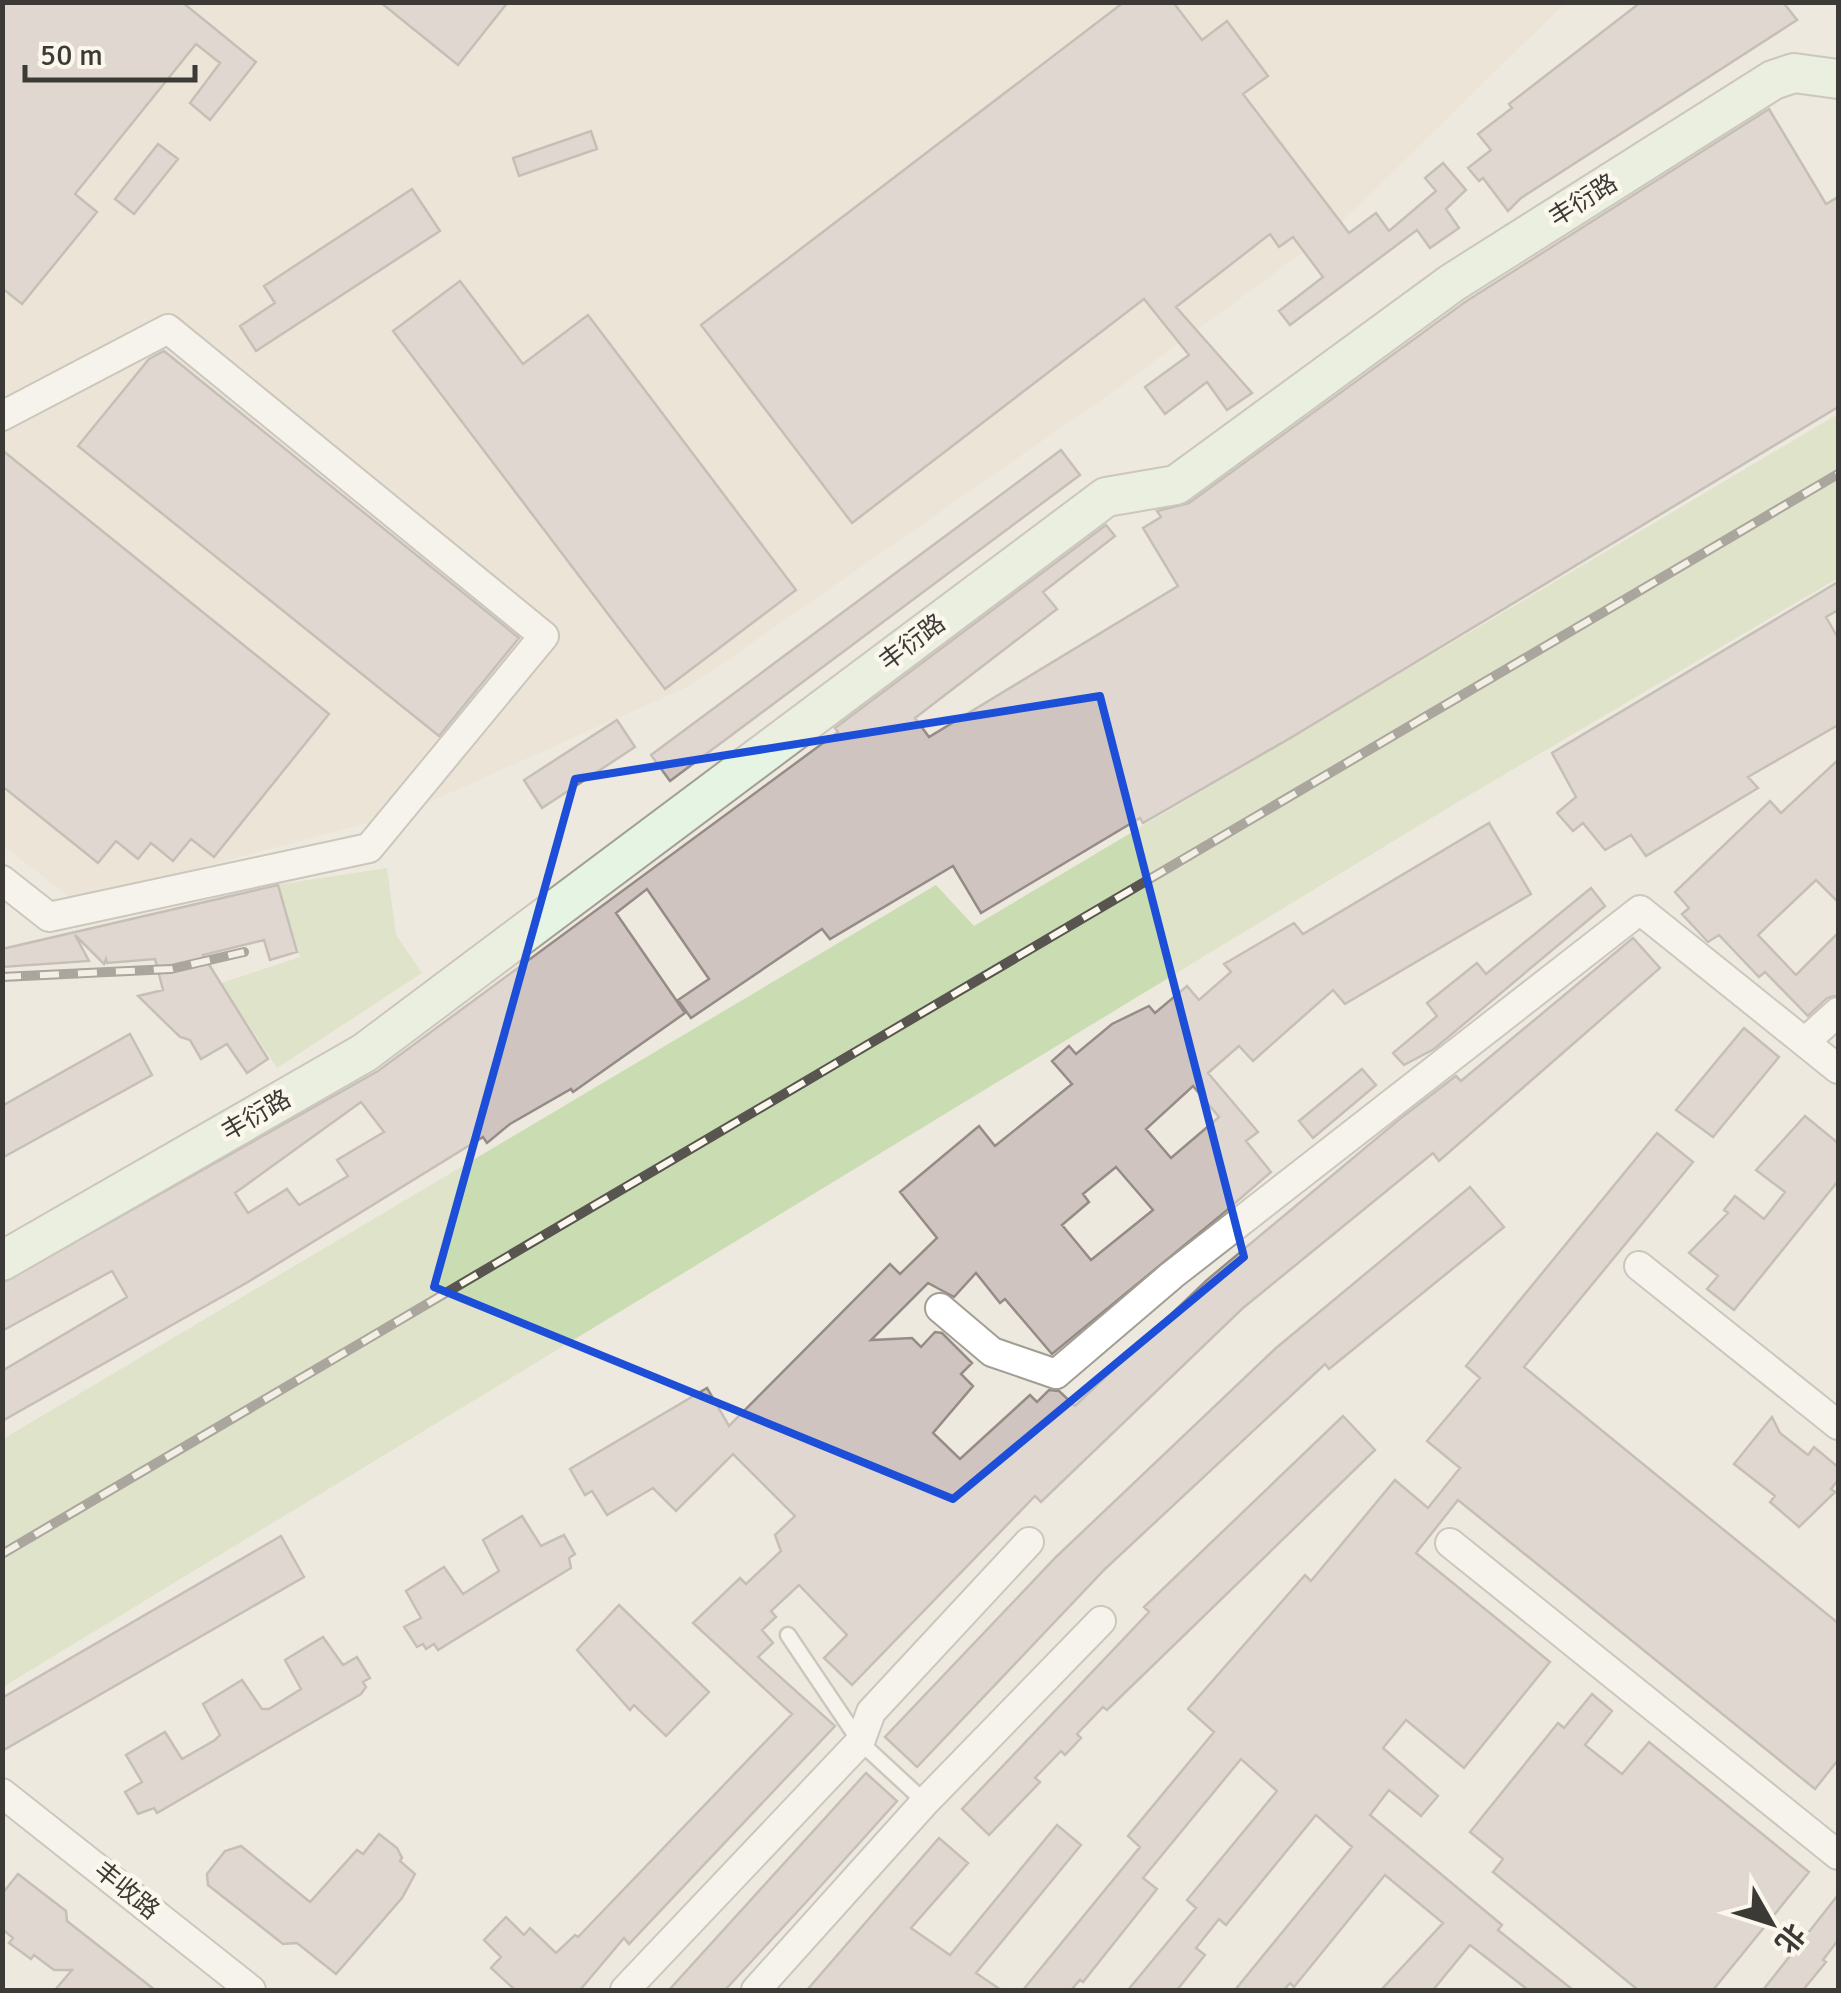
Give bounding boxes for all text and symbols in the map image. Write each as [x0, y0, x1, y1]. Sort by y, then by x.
scale bar [25, 20, 195, 82]
text: 50 m [40, 37, 103, 74]
street label: 丰衍路 [1543, 167, 1623, 233]
street label: 丰衍路 [873, 607, 951, 677]
street label: 丰衍路 [216, 1083, 296, 1147]
street label: 丰收路 [88, 1854, 166, 1926]
north arrow [1721, 1873, 1821, 1973]
text: 北 [1768, 1917, 1812, 1960]

